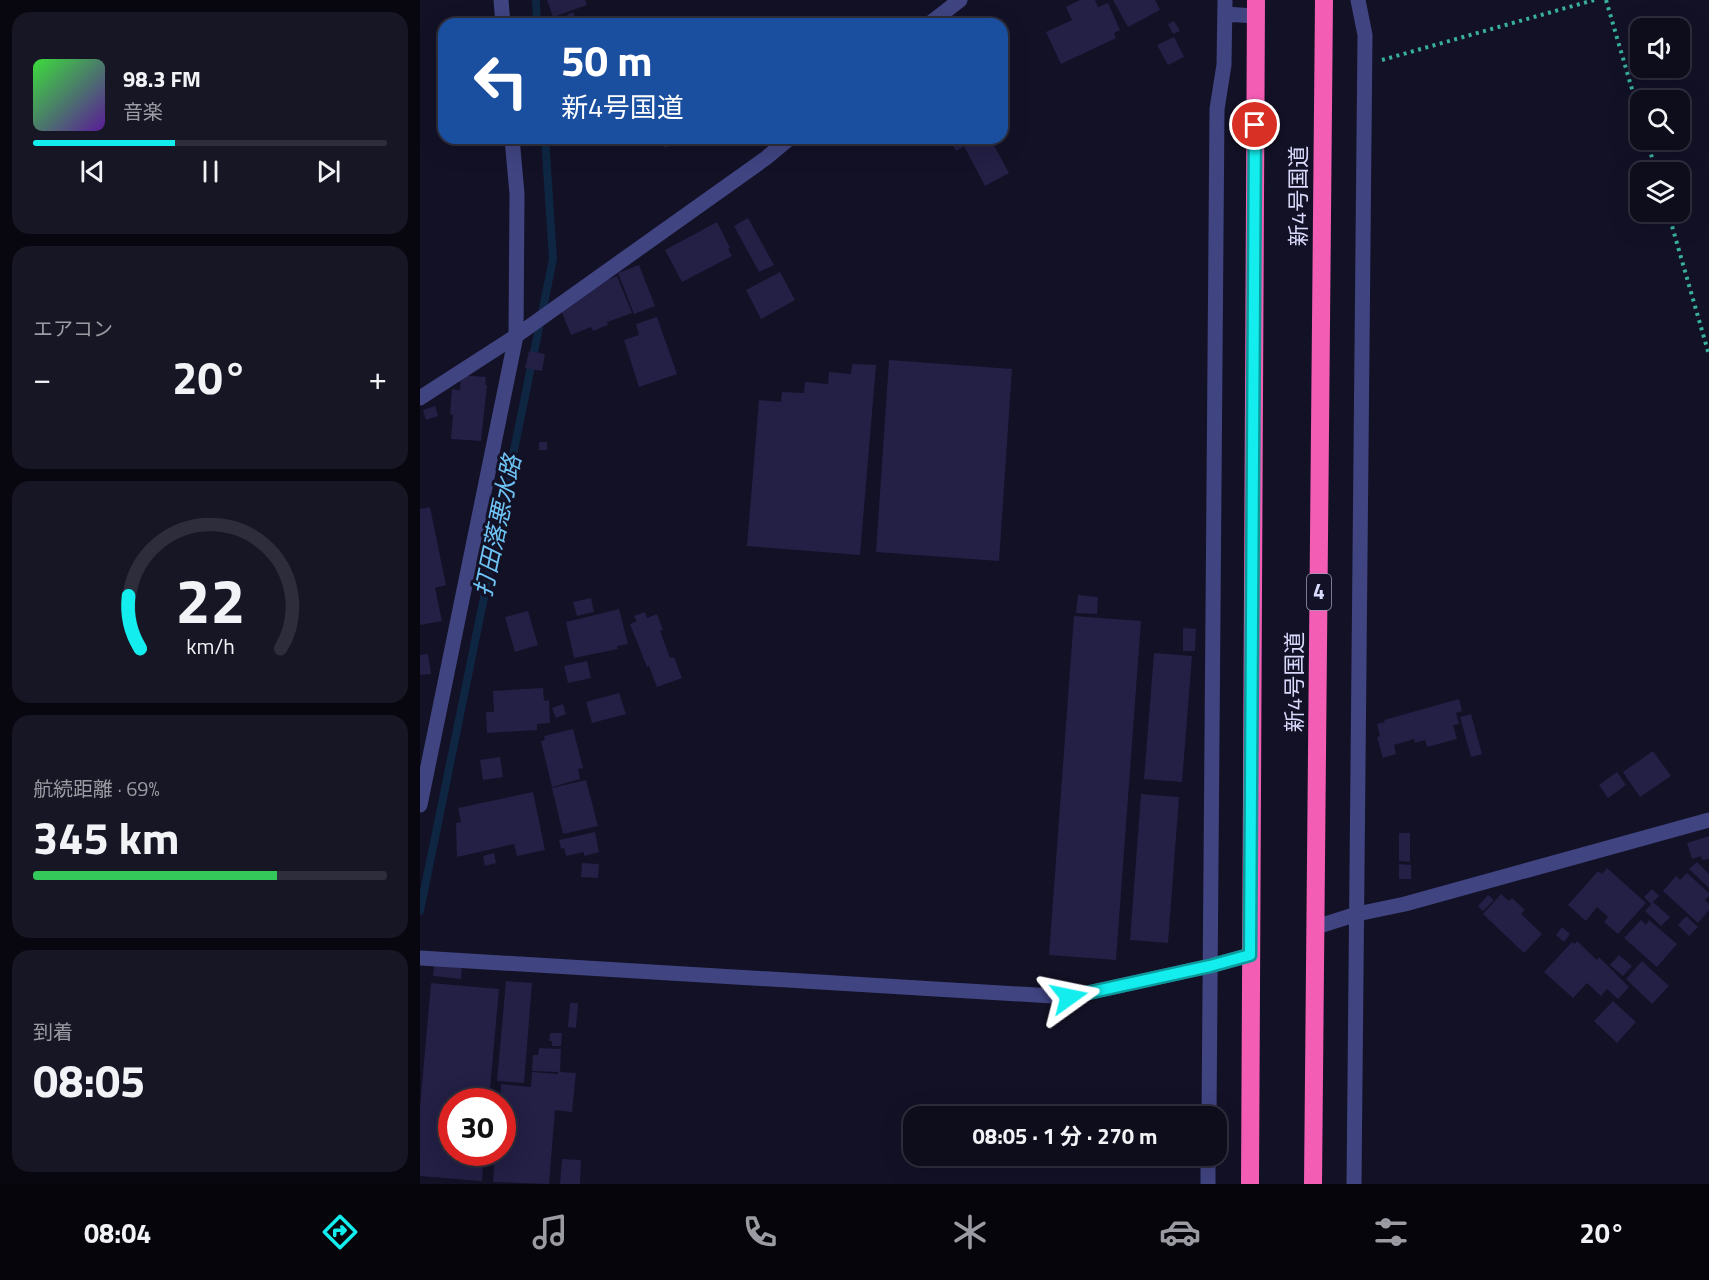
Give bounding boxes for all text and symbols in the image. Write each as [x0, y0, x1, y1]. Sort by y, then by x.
map controls [1630, 18, 1690, 222]
button: sound [1630, 18, 1690, 78]
text: 50 m [561, 28, 653, 92]
icon: left [462, 42, 540, 120]
text: 98.3 FM [123, 62, 201, 96]
text: 新4号国道 [561, 86, 684, 127]
button: search [1630, 90, 1690, 150]
text: 音楽 [123, 96, 163, 127]
pin [1229, 99, 1280, 150]
icon: arrive [1238, 108, 1271, 141]
street label: 新4号国道 [1281, 146, 1315, 246]
icon: previous [76, 155, 109, 188]
icon: pause [194, 155, 227, 188]
icon: next [312, 155, 345, 188]
button: layers [1630, 162, 1690, 222]
text: エアコン [33, 313, 113, 344]
text: 20° [172, 343, 248, 411]
text: − [33, 353, 51, 403]
text: + [369, 353, 387, 403]
water label: 打田落悪水路 [464, 450, 530, 600]
text: 22 [175, 552, 245, 647]
road number: 4 [1307, 574, 1331, 610]
text: km/h [186, 630, 234, 662]
street label: 新4号国道 [1277, 632, 1311, 732]
text: 航続距離 · 69% [33, 773, 160, 804]
text: 345 km [33, 803, 179, 871]
position arrow [1037, 965, 1101, 1029]
text: 到着 [33, 1016, 73, 1047]
text: 08:05 [33, 1046, 145, 1114]
speed limit sign: 30 [438, 1088, 516, 1166]
text: 08:05 · 1 分 · 270 m [973, 1119, 1157, 1153]
icon: directions [319, 1211, 361, 1253]
icon: music [529, 1211, 571, 1253]
icon: phone [739, 1211, 781, 1253]
icon: climate [949, 1211, 991, 1253]
icon: car [1159, 1211, 1201, 1253]
icon: filters [1370, 1211, 1412, 1253]
text: 08:04 [84, 1212, 151, 1253]
text: 20° [1580, 1212, 1625, 1253]

